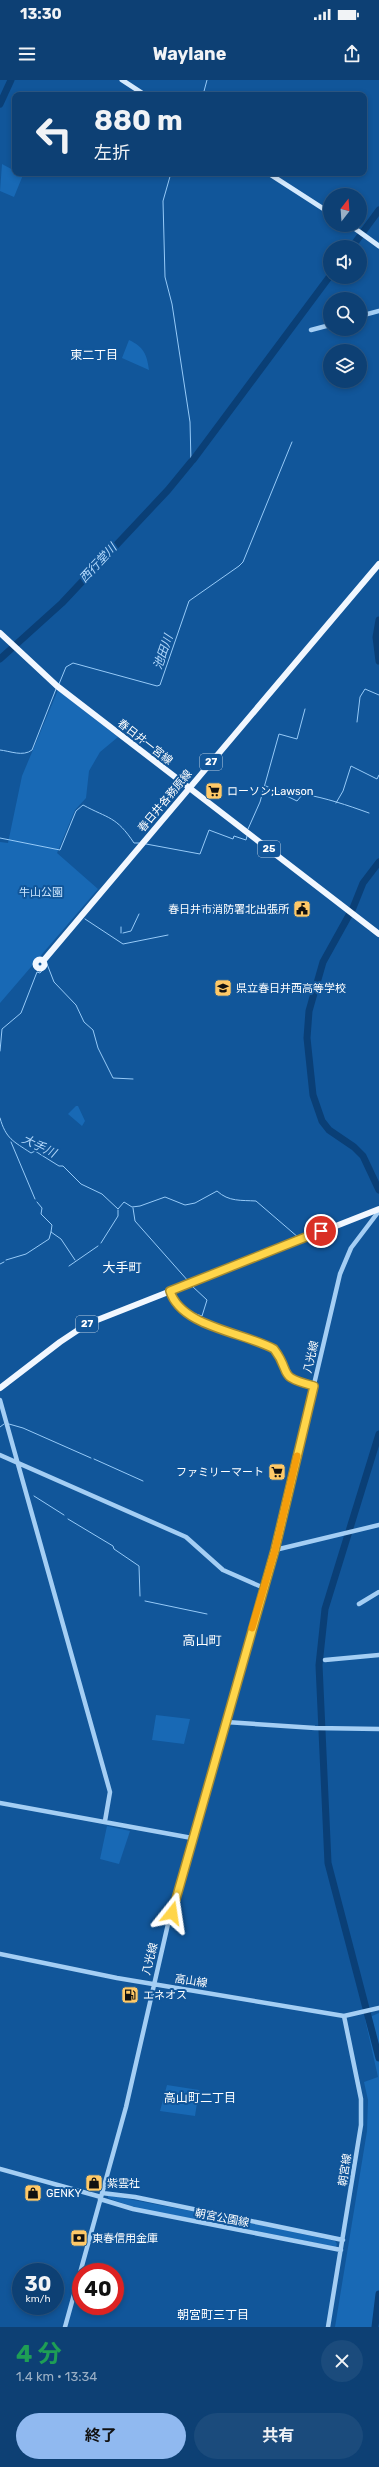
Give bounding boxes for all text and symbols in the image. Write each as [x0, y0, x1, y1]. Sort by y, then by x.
text: 13:30 [20, 5, 62, 23]
icon: menu [16, 43, 38, 65]
text: Waylane [153, 43, 226, 65]
icon: share [341, 43, 363, 65]
text: 880 m [94, 104, 183, 137]
icon: left [28, 108, 80, 160]
text: 左折 [94, 142, 130, 164]
north arrow [323, 188, 367, 232]
map controls [323, 188, 367, 388]
button: sound [323, 240, 367, 284]
button: search [323, 292, 367, 336]
button: layers [323, 344, 367, 388]
district label: 東二丁目 [70, 348, 118, 362]
water label: 西行堂川 [77, 539, 121, 585]
water label: 池田川 [151, 631, 176, 671]
street label: 春日井一宮線 [115, 717, 175, 767]
road number: 27 [200, 754, 222, 770]
street label: 春日井各務原線 [135, 767, 195, 835]
supermarket icon: ローソン;Lawson [204, 781, 224, 801]
place label: ローソン;Lawson [227, 785, 314, 798]
road number: 25 [258, 841, 280, 857]
park label: 牛山公園 [19, 886, 63, 899]
public building icon: 春日井市消防署北出張所 [292, 899, 312, 919]
place label: 春日井市消防署北出張所 [168, 903, 290, 916]
school or university icon: 県立春日井西高等学校 [213, 978, 233, 998]
place label: 県立春日井西高等学校 [236, 982, 346, 995]
water label: 大手川 [20, 1132, 60, 1161]
pin [304, 1214, 338, 1248]
icon: arrive [310, 1220, 332, 1242]
district label: 大手町 [102, 1260, 142, 1275]
road number: 27 [76, 1316, 98, 1332]
street label: 八光線 [301, 1339, 321, 1375]
supermarket icon: ファミリーマート [267, 1462, 287, 1482]
place label: ファミリーマート [176, 1466, 264, 1479]
district label: 高山町 [182, 1633, 222, 1648]
position arrow [151, 1892, 193, 1934]
street label: 八光線 [140, 1941, 160, 1977]
street label: 高山線 [174, 1972, 208, 1990]
fuel station icon: エネオス [120, 1985, 140, 2005]
place label: エネオス [143, 1989, 187, 2002]
district label: 高山町二丁目 [164, 2091, 236, 2105]
street label: 朝宮線 [336, 2153, 354, 2187]
shop icon: 紫雲社 [84, 2173, 104, 2193]
place label: 紫雲社 [107, 2177, 140, 2190]
shop icon: GENKY [23, 2183, 43, 2203]
place label: GENKY [46, 2187, 82, 2200]
street label: 朝宮公園線 [194, 2206, 250, 2230]
bank icon: 東春信用金庫 [69, 2228, 89, 2248]
place label: 東春信用金庫 [92, 2232, 158, 2245]
speed limit sign: 40 [72, 2263, 124, 2315]
text: 30 [25, 2272, 51, 2296]
text: km/h [26, 2293, 50, 2305]
district label: 朝宮町三丁目 [177, 2308, 249, 2322]
text: 4 分 [16, 2340, 62, 2368]
button: close [321, 2340, 363, 2382]
text: 1.4 km · 13:34 [16, 2369, 97, 2384]
button: 終了 [16, 2413, 186, 2459]
button: 共有 [194, 2413, 363, 2459]

